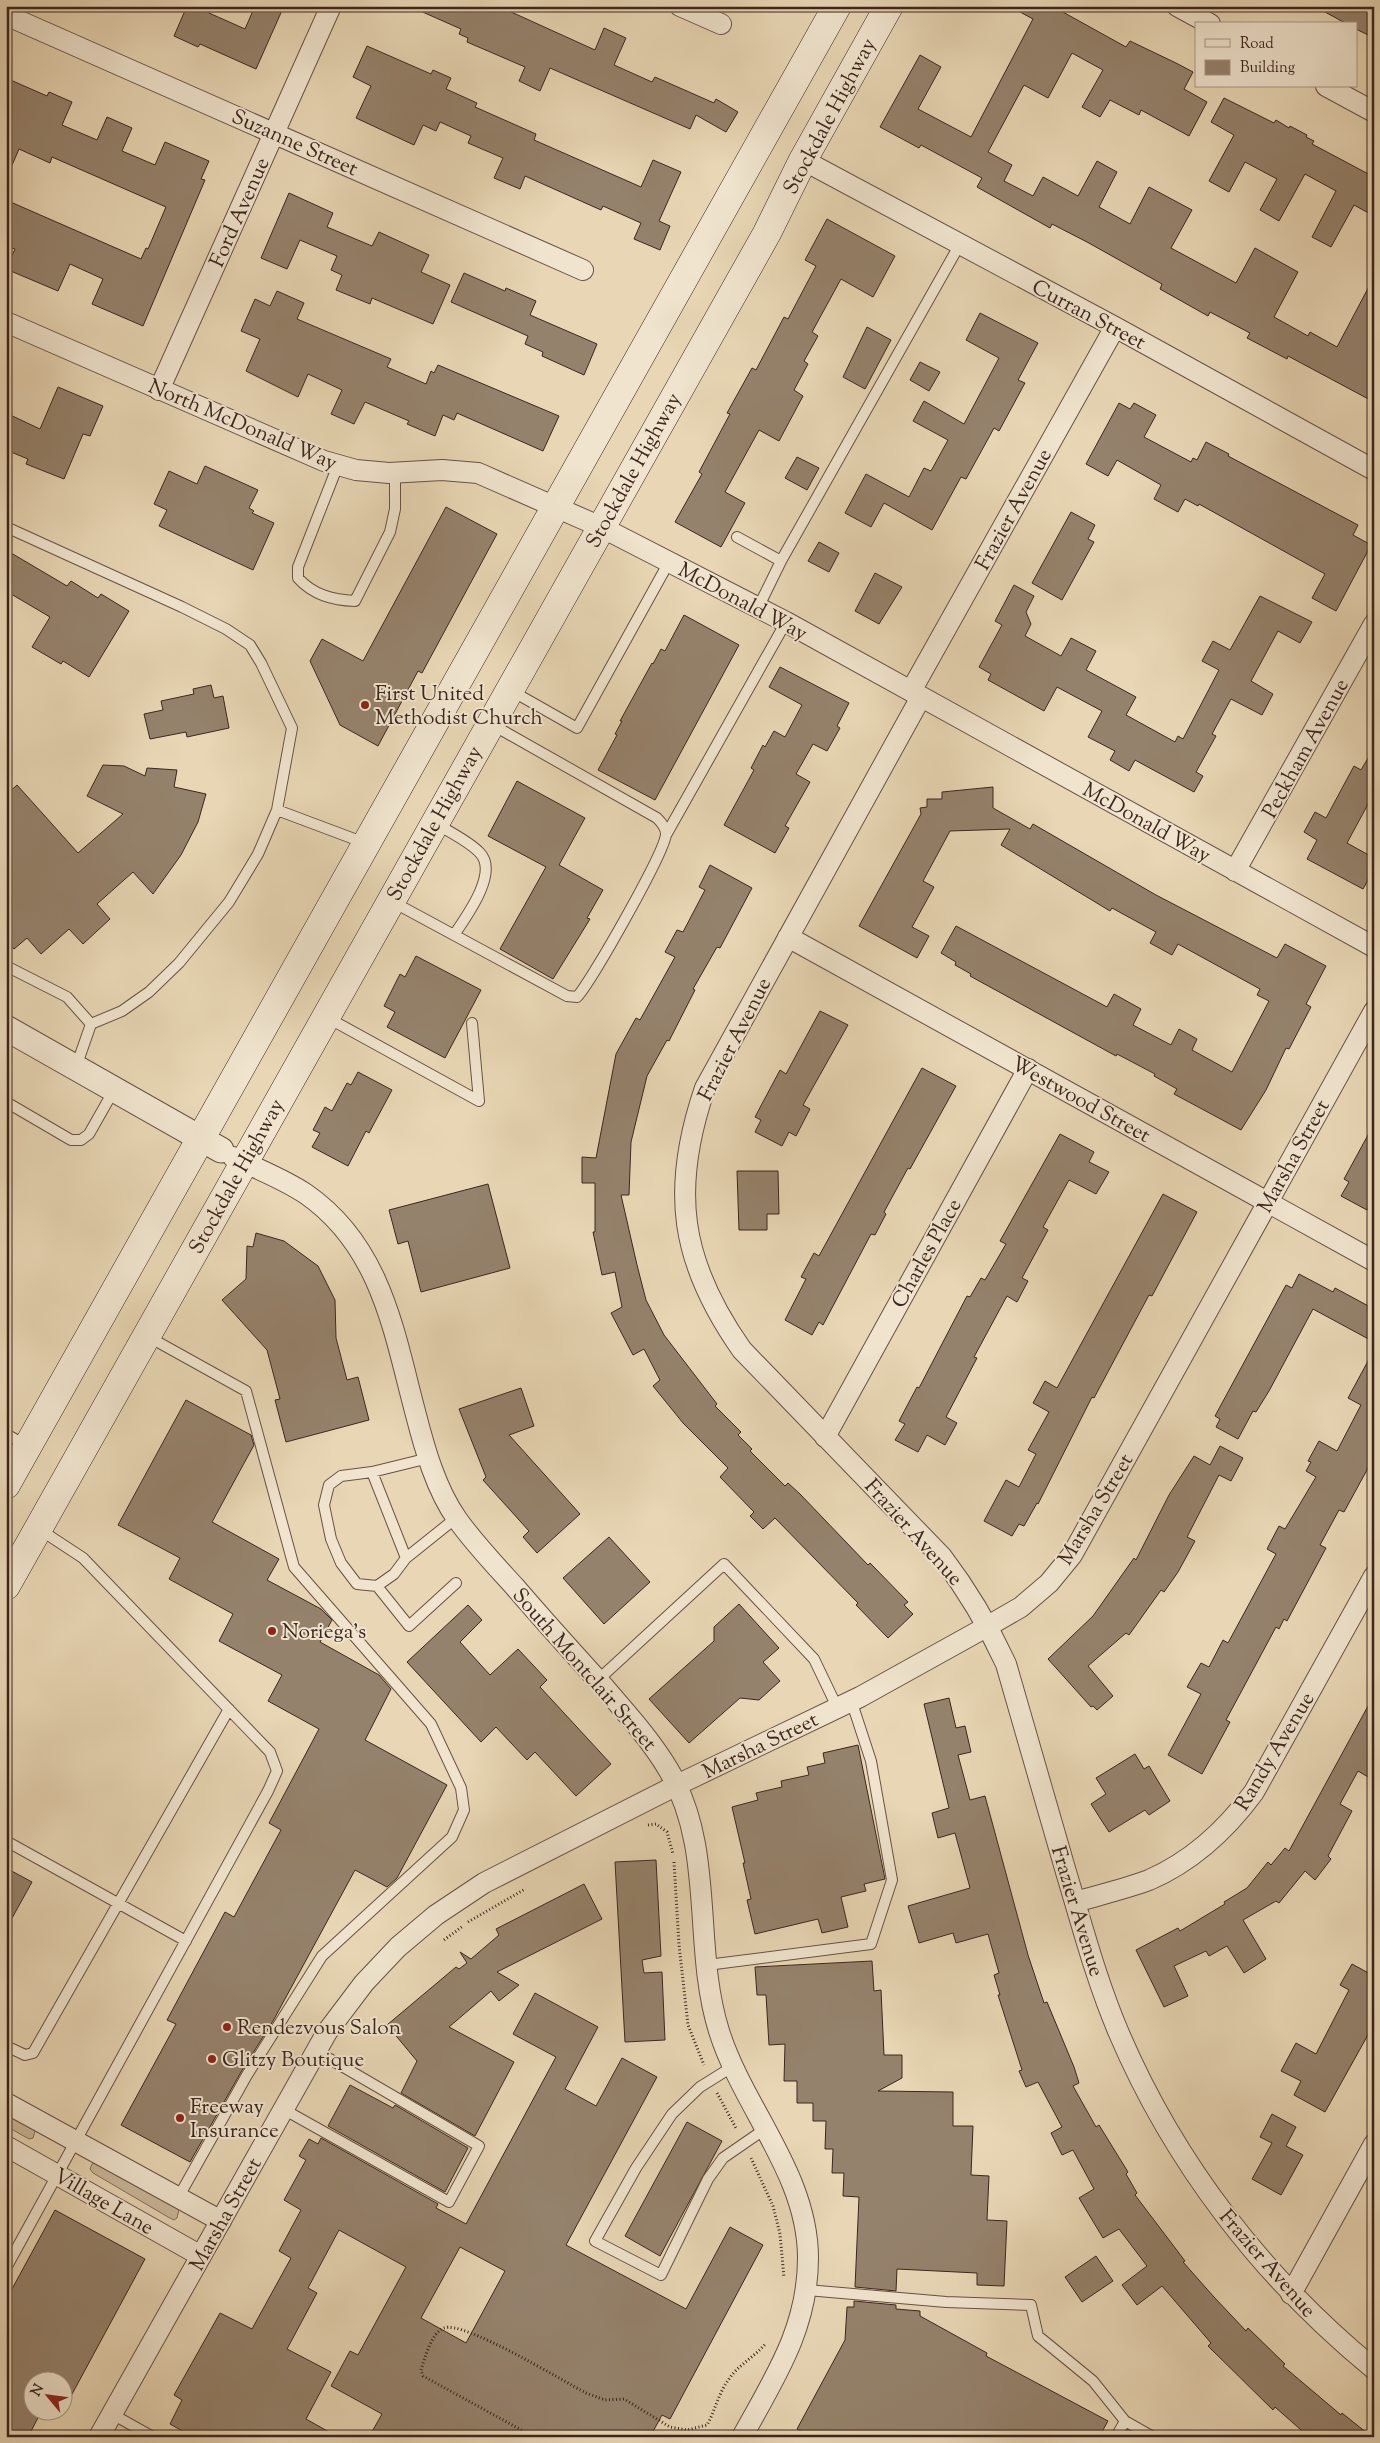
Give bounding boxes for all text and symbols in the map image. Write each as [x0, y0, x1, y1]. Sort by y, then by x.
legend [1195, 22, 1358, 88]
street label: Stockdale Highway [777, 33, 885, 201]
text: Road [1240, 34, 1274, 55]
text: Building [1240, 58, 1295, 79]
street label: Suzanne Street [226, 103, 362, 185]
street label: Ford Avenue [203, 153, 278, 272]
street label: Curran Street [1026, 273, 1150, 358]
street label: North McDonald Way [143, 372, 342, 479]
street label: Stockdale Highway [580, 387, 690, 554]
street label: Frazier Avenue [969, 444, 1061, 576]
street label: McDonald Way [672, 556, 813, 650]
street label: Peckham Avenue [1256, 674, 1358, 824]
place label: First United Methodist Church [375, 680, 543, 734]
marker: First United Methodist Church [359, 699, 371, 711]
street label: Stockdale Highway [381, 740, 491, 907]
street label: McDonald Way [1076, 776, 1216, 872]
street label: Frazier Avenue [692, 973, 780, 1107]
street label: Westwood Street [1005, 1050, 1155, 1151]
street label: Stockdale Highway [183, 1093, 293, 1260]
street label: Marsha Street [1251, 1095, 1338, 1219]
street label: Charles Place [885, 1194, 970, 1314]
street label: Marsha Street [1052, 1449, 1142, 1572]
street label: Frazier Avenue [856, 1473, 969, 1594]
street label: South Montclair Street [504, 1582, 663, 1758]
place label: Noriega's [282, 1618, 366, 1648]
marker: Noriega's [266, 1625, 278, 1637]
street label: Randy Avenue [1228, 1687, 1323, 1817]
street label: Marsha Street [698, 1706, 824, 1788]
street label: Frazier Avenue [1042, 1843, 1110, 1981]
place label: Rendezvous Salon [237, 2014, 401, 2044]
marker: Rendezvous Salon [221, 2021, 233, 2033]
place label: Glitzy Boutique [222, 2046, 364, 2076]
marker: Glitzy Boutique [206, 2053, 218, 2065]
place label: Freeway Insurance [190, 2093, 279, 2147]
marker: Freeway Insurance [174, 2112, 186, 2124]
street label: Marsha Street [183, 2153, 270, 2277]
street label: Village Lane [47, 2162, 159, 2244]
street label: Frazier Avenue [1211, 2204, 1322, 2325]
north arrow [22, 2370, 72, 2420]
text: N [27, 2381, 50, 2400]

